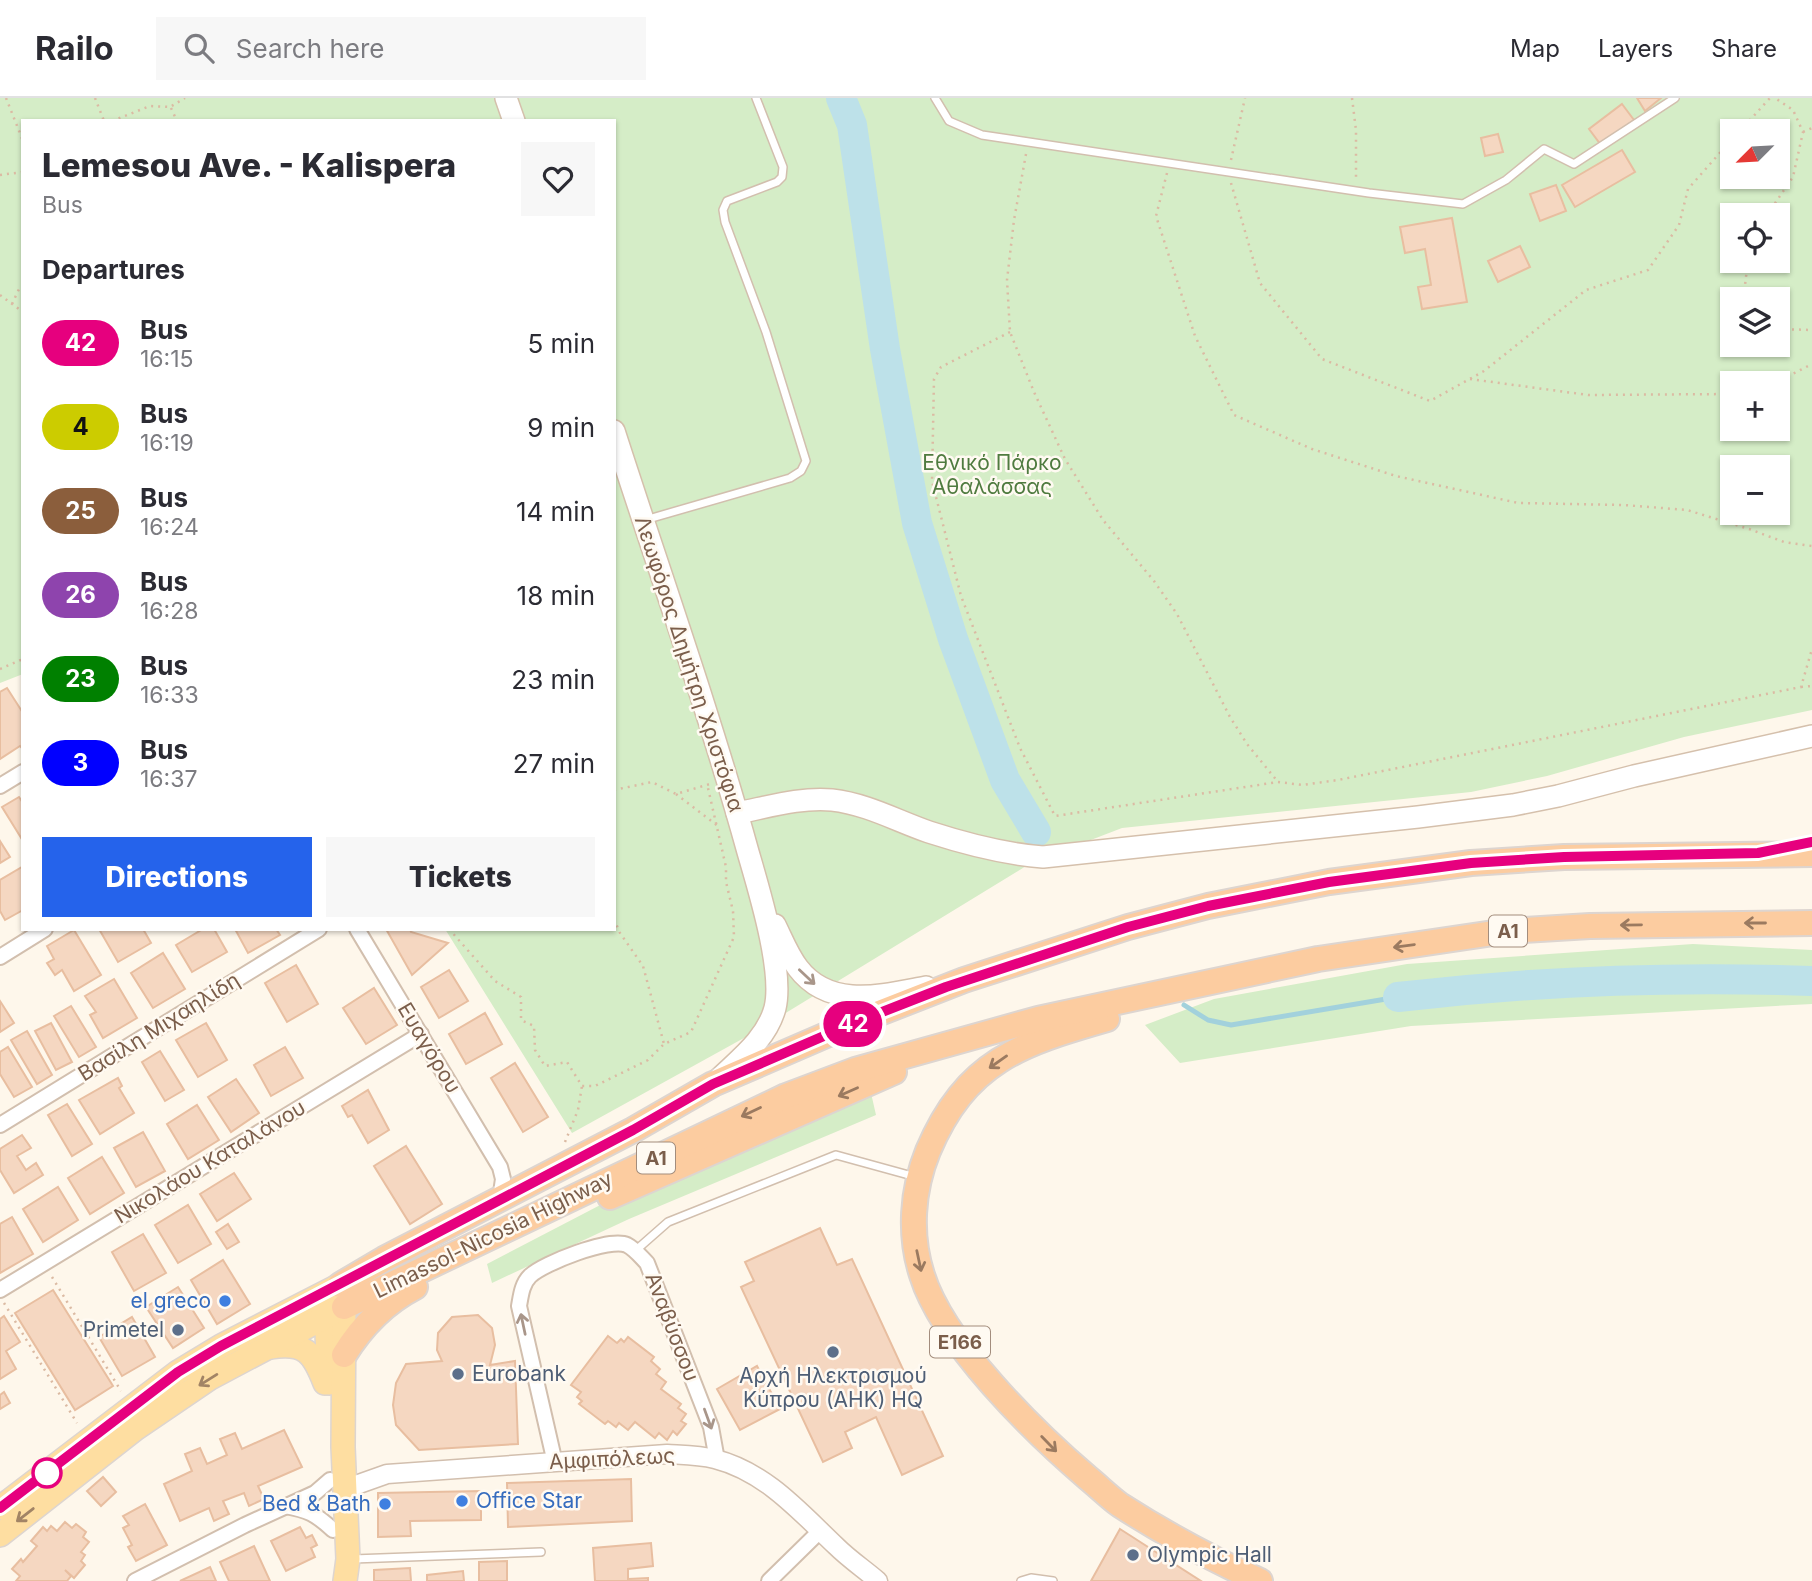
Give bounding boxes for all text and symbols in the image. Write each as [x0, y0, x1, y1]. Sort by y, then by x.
search box [156, 17, 646, 80]
text: Railo [35, 28, 114, 68]
icon: search [180, 29, 218, 67]
text: Search here [236, 33, 384, 64]
text: Map [1510, 34, 1560, 63]
text: Layers [1598, 34, 1673, 63]
text: Share [1711, 34, 1777, 63]
north arrow [1720, 119, 1790, 189]
map controls [1720, 119, 1790, 525]
button: heart [521, 142, 595, 216]
text: Lemesou Ave. - Kalispera [42, 145, 456, 185]
text: Bus [42, 191, 83, 219]
button: locate [1720, 203, 1790, 273]
text: Departures [42, 254, 185, 285]
button: layers [1720, 287, 1790, 357]
text: Bus [140, 314, 188, 345]
text: 42 [65, 328, 96, 357]
text: 5 min [527, 328, 595, 359]
text: 16:15 [140, 345, 194, 373]
button: + [1720, 371, 1790, 441]
text: Bus [140, 398, 188, 429]
text: 4 [72, 412, 89, 441]
text: 9 min [527, 412, 595, 443]
text: 16:19 [140, 429, 194, 457]
park label: Εθνικό Πάρκο Αθαλάσσας [922, 450, 1062, 499]
button: − [1720, 455, 1790, 525]
text: Bus [140, 482, 188, 513]
text: 25 [65, 496, 96, 525]
text: 14 min [516, 496, 595, 527]
text: 16:24 [140, 513, 199, 541]
street label: Λεωφόρος Δημήτρη Χριστόφια [630, 513, 749, 815]
text: Bus [140, 566, 188, 597]
text: 26 [65, 580, 96, 609]
text: 18 min [517, 580, 595, 611]
text: 16:28 [140, 597, 199, 625]
text: Bus [140, 650, 188, 681]
text: 23 [65, 664, 96, 693]
text: 23 min [511, 664, 595, 695]
text: 16:33 [140, 681, 199, 709]
text: Bus [140, 734, 188, 765]
text: 3 [73, 748, 88, 777]
text: 27 min [513, 748, 595, 779]
text: 16:37 [140, 765, 197, 793]
button: Directions [42, 837, 312, 917]
button: Tickets [326, 837, 595, 917]
road number: A1 [1489, 916, 1527, 946]
one-way arrow [1744, 916, 1767, 930]
one-way arrow [1619, 918, 1642, 932]
one-way arrow [1393, 940, 1416, 953]
street label: Βασίλη Μιχαηλίδη [74, 967, 244, 1086]
one-way arrow [798, 969, 816, 985]
street label: Ευαγόρου [393, 998, 466, 1098]
line badge: 42 [822, 1001, 884, 1047]
text: 42 [837, 1009, 869, 1038]
one-way arrow [989, 1055, 1008, 1069]
one-way arrow [838, 1086, 859, 1099]
street label: Νικολάου Καταλάνου [110, 1095, 310, 1229]
one-way arrow [741, 1107, 762, 1120]
road number: A1 [637, 1142, 675, 1174]
street label: Limassol-Nicosia Highway [369, 1166, 616, 1303]
one-way arrow [912, 1249, 926, 1272]
street label: Αναβύσσου [640, 1269, 705, 1385]
place label: el greco [130, 1288, 211, 1313]
marker: el greco [217, 1293, 233, 1309]
one-way arrow [516, 1313, 530, 1336]
place label: Primetel [83, 1317, 164, 1342]
marker: Primetel [170, 1322, 186, 1338]
road number: E166 [930, 1326, 990, 1358]
marker: Αρχή Ηλεκτρισμού Κύπρου (ΑΗΚ) HQ [825, 1344, 841, 1360]
place label: Eurobank [472, 1361, 566, 1386]
place label: Αρχή Ηλεκτρισμού Κύπρου (ΑΗΚ) HQ [739, 1363, 927, 1412]
marker: Eurobank [450, 1366, 466, 1382]
one-way arrow [199, 1374, 219, 1388]
one-way arrow [703, 1408, 715, 1430]
one-way arrow [1041, 1435, 1058, 1452]
street label: Αμφιπόλεως [548, 1443, 676, 1474]
unlabelled marker [32, 1458, 62, 1488]
place label: Office Star [476, 1488, 582, 1513]
place label: Bed & Bath [262, 1491, 371, 1516]
marker: Office Star [454, 1493, 470, 1509]
marker: Bed & Bath [377, 1496, 393, 1512]
one-way arrow [16, 1507, 35, 1522]
place label: Olympic Hall [1147, 1542, 1272, 1567]
marker: Olympic Hall [1125, 1547, 1141, 1563]

